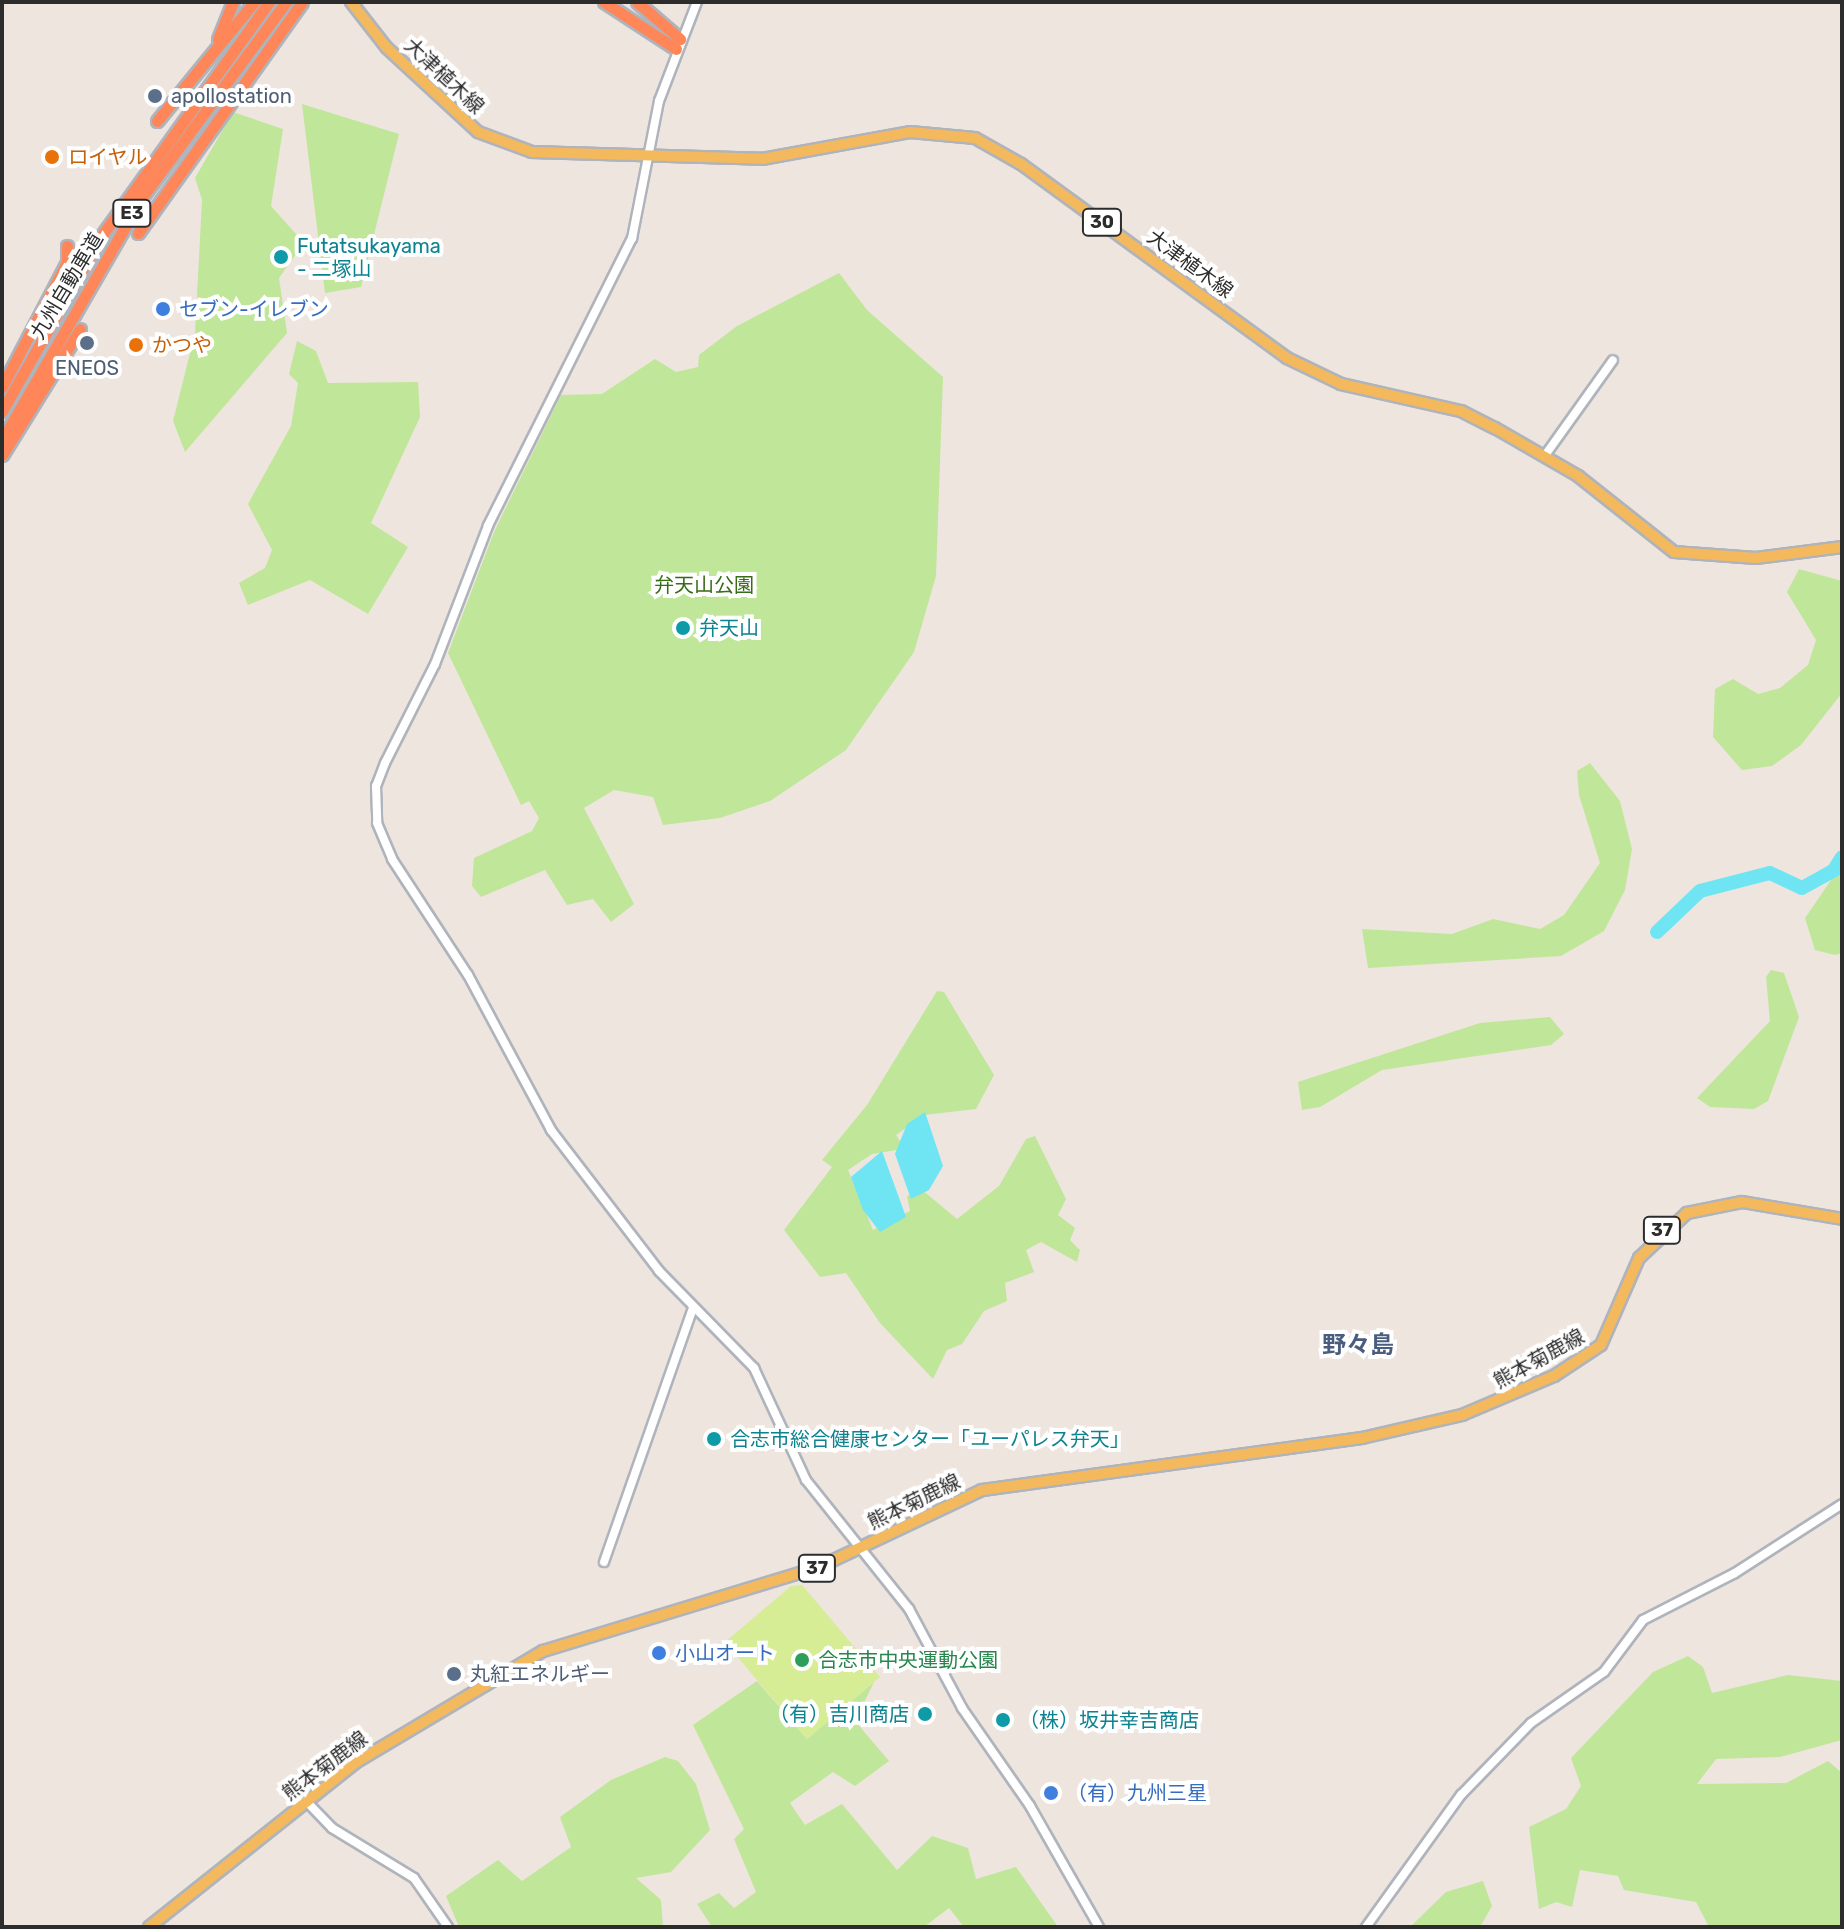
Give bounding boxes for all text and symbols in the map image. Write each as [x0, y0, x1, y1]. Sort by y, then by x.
street label: 大津植木線 [399, 33, 489, 119]
place label: apollostation [171, 84, 292, 108]
marker: apollostation [146, 87, 164, 105]
place label: ロイヤル [68, 145, 148, 169]
marker: ロイヤル [43, 148, 61, 166]
road number: E3 [112, 199, 152, 227]
road number: 30 [1080, 208, 1124, 236]
street label: 大津植木線 [1142, 225, 1238, 303]
street label: 九州自動車道 [26, 228, 108, 344]
place label: Futatsukayama - 二塚山 [297, 234, 441, 281]
marker: Futatsukayama - 二塚山 [272, 248, 290, 266]
place label: セブン-イレブン [179, 297, 329, 321]
marker: セブン-イレブン [154, 300, 172, 318]
place label: かつや [152, 333, 212, 357]
marker: ENEOS [78, 334, 96, 352]
marker: かつや [127, 336, 145, 354]
place label: ENEOS [55, 356, 119, 380]
park label: 弁天山公園 [654, 573, 754, 597]
place label: 弁天山 [699, 616, 759, 640]
marker: 弁天山 [674, 619, 692, 637]
road number: 37 [1642, 1216, 1682, 1244]
street label: 熊本菊鹿線 [1489, 1324, 1589, 1394]
district label: 野々島 [1322, 1332, 1394, 1360]
place label: 合志市総合健康センター「ユーパレス弁天」 [730, 1427, 1130, 1451]
marker: 合志市総合健康センター「ユーパレス弁天」 [705, 1430, 723, 1448]
street label: 熊本菊鹿線 [864, 1469, 964, 1535]
road number: 37 [797, 1554, 837, 1582]
place label: 小山オート [675, 1641, 775, 1665]
marker: 小山オート [650, 1644, 668, 1662]
place label: 合志市中央運動公園 [818, 1648, 998, 1672]
marker: 合志市中央運動公園 [793, 1651, 811, 1669]
place label: 丸紅エネルギー [470, 1662, 610, 1686]
marker: 丸紅エネルギー [445, 1665, 463, 1683]
place label: （有）吉川商店 [769, 1702, 909, 1726]
marker: （有）吉川商店 [916, 1705, 934, 1723]
place label: （株）坂井幸吉商店 [1019, 1708, 1199, 1732]
marker: （株）坂井幸吉商店 [994, 1711, 1012, 1729]
street label: 熊本菊鹿線 [278, 1726, 372, 1806]
place label: （有）九州三星 [1067, 1781, 1207, 1805]
marker: （有）九州三星 [1042, 1784, 1060, 1802]

